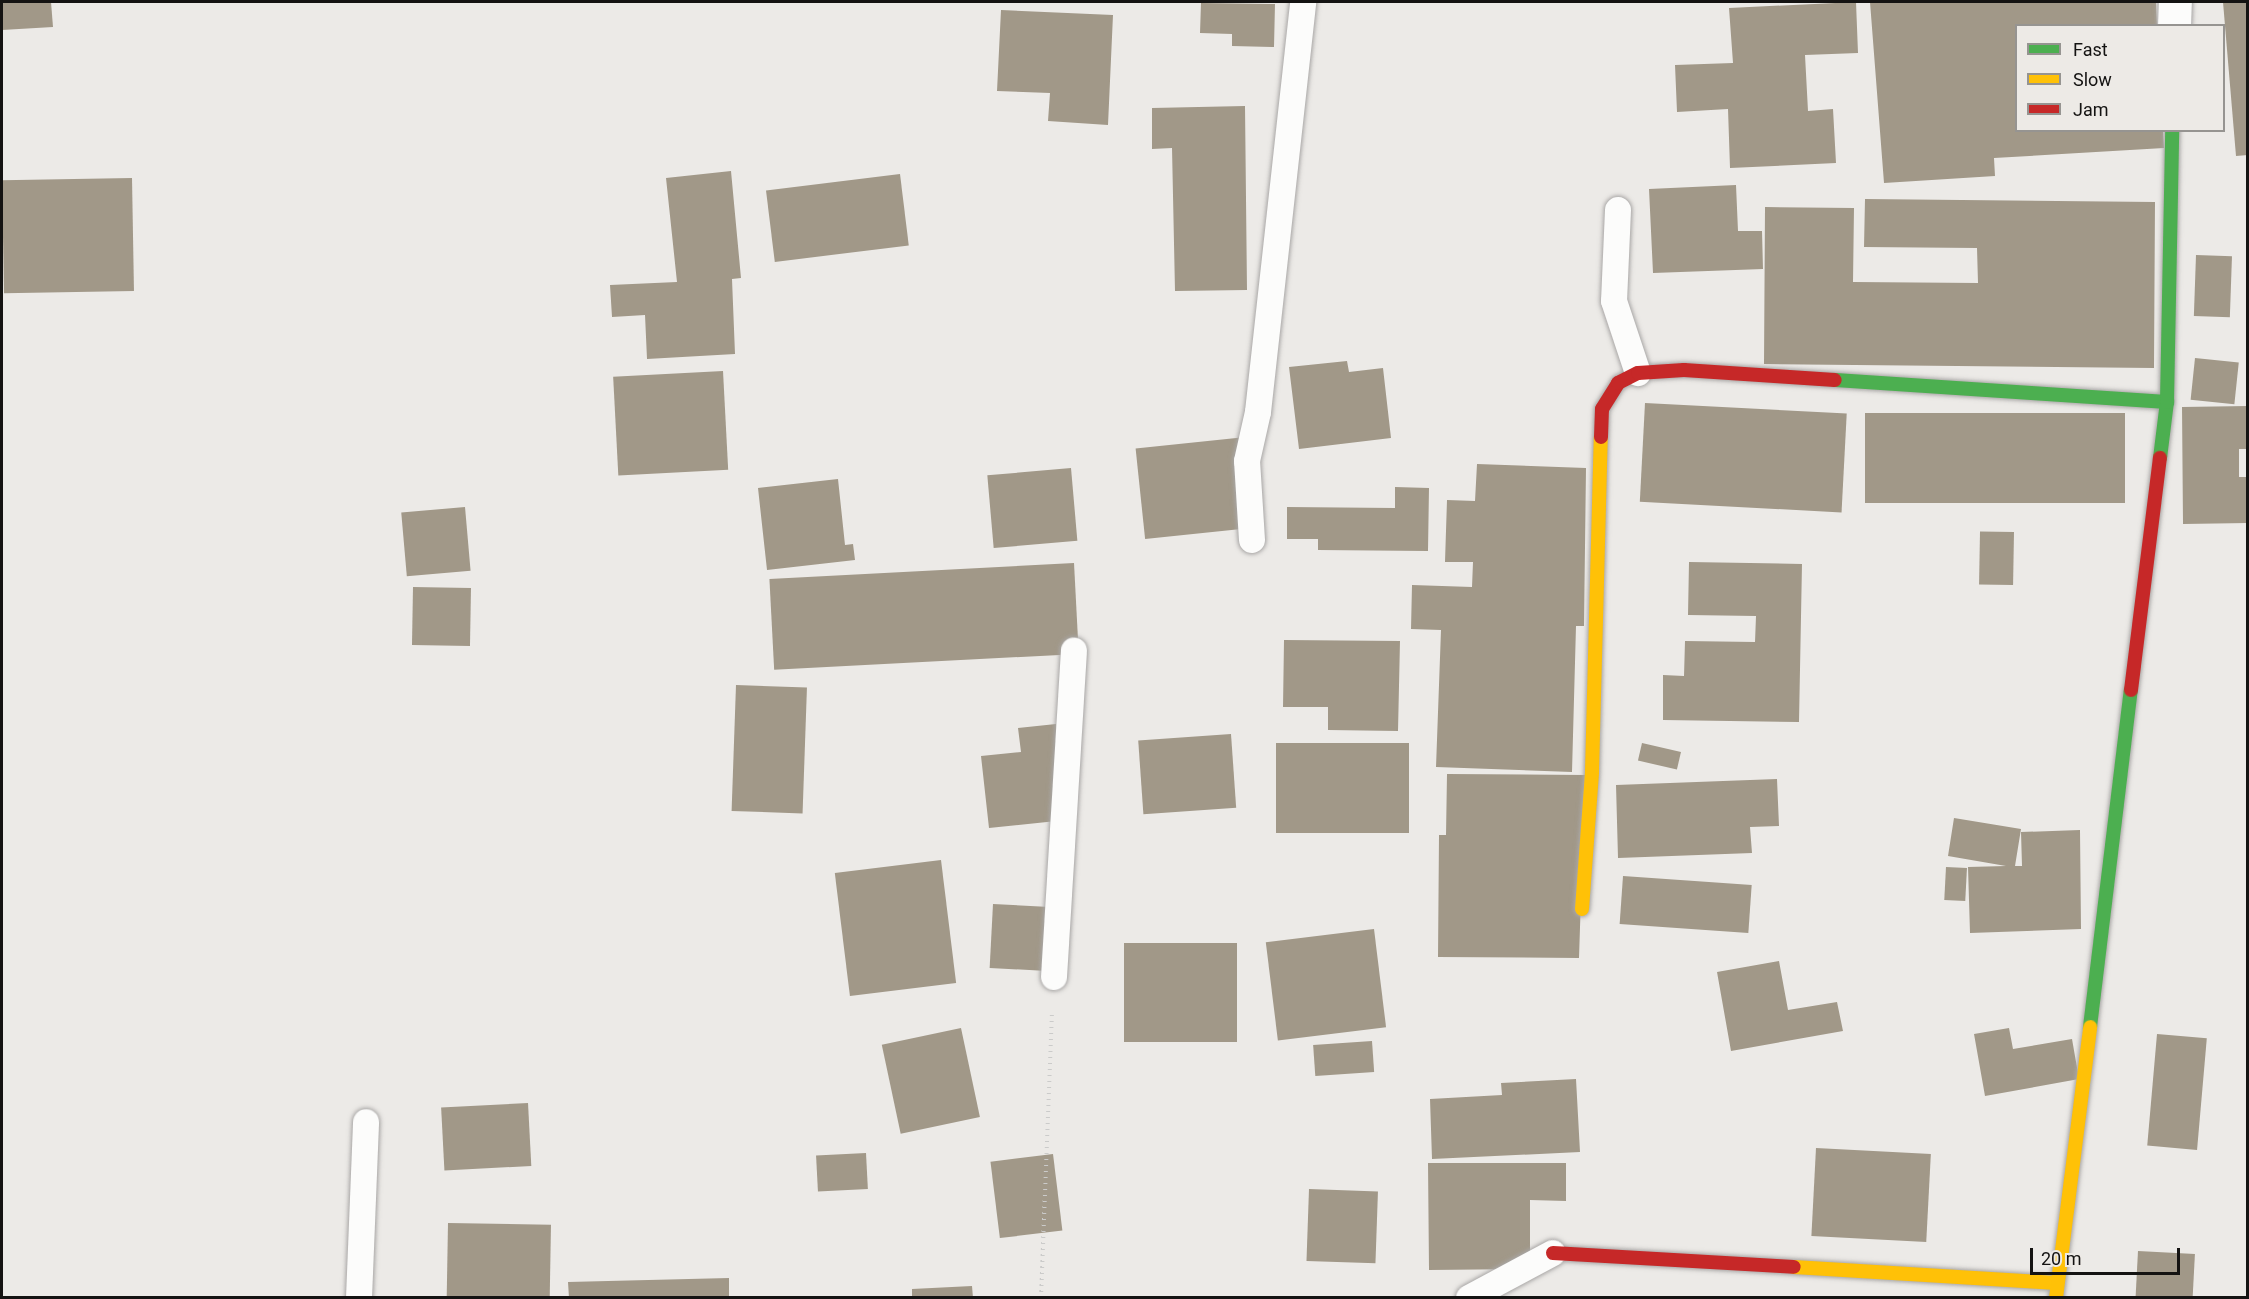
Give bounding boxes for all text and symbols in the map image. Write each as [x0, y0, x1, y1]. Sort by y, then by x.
legend [2015, 24, 2225, 132]
text: Fast [2073, 39, 2108, 60]
text: Slow [2073, 69, 2112, 90]
text: Jam [2073, 99, 2109, 120]
scale bar [2033, 1236, 2183, 1274]
text: 20 m [2041, 1248, 2081, 1269]

